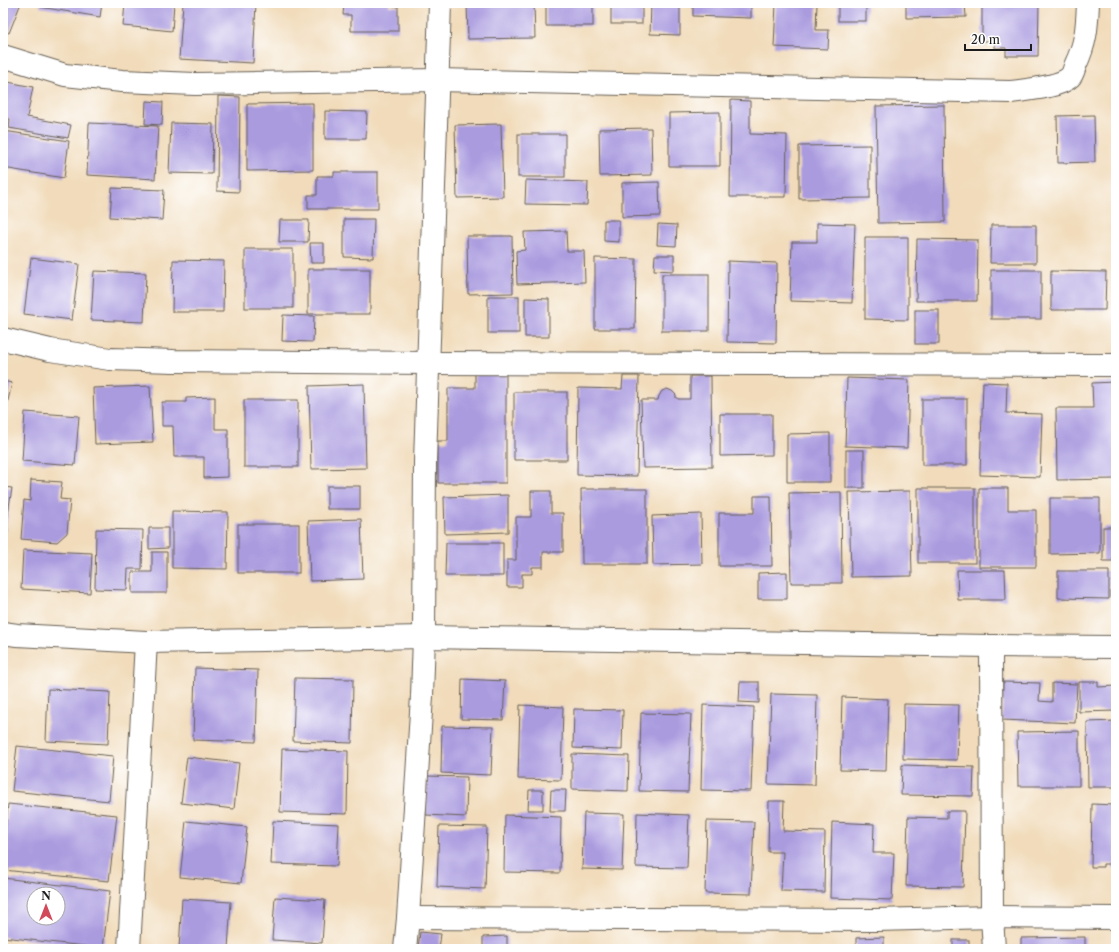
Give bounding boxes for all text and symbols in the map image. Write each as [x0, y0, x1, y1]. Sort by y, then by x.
scale bar [965, 26, 1031, 52]
text: 20 m [971, 32, 1000, 47]
north arrow [26, 886, 66, 926]
text: N [41, 889, 51, 903]

